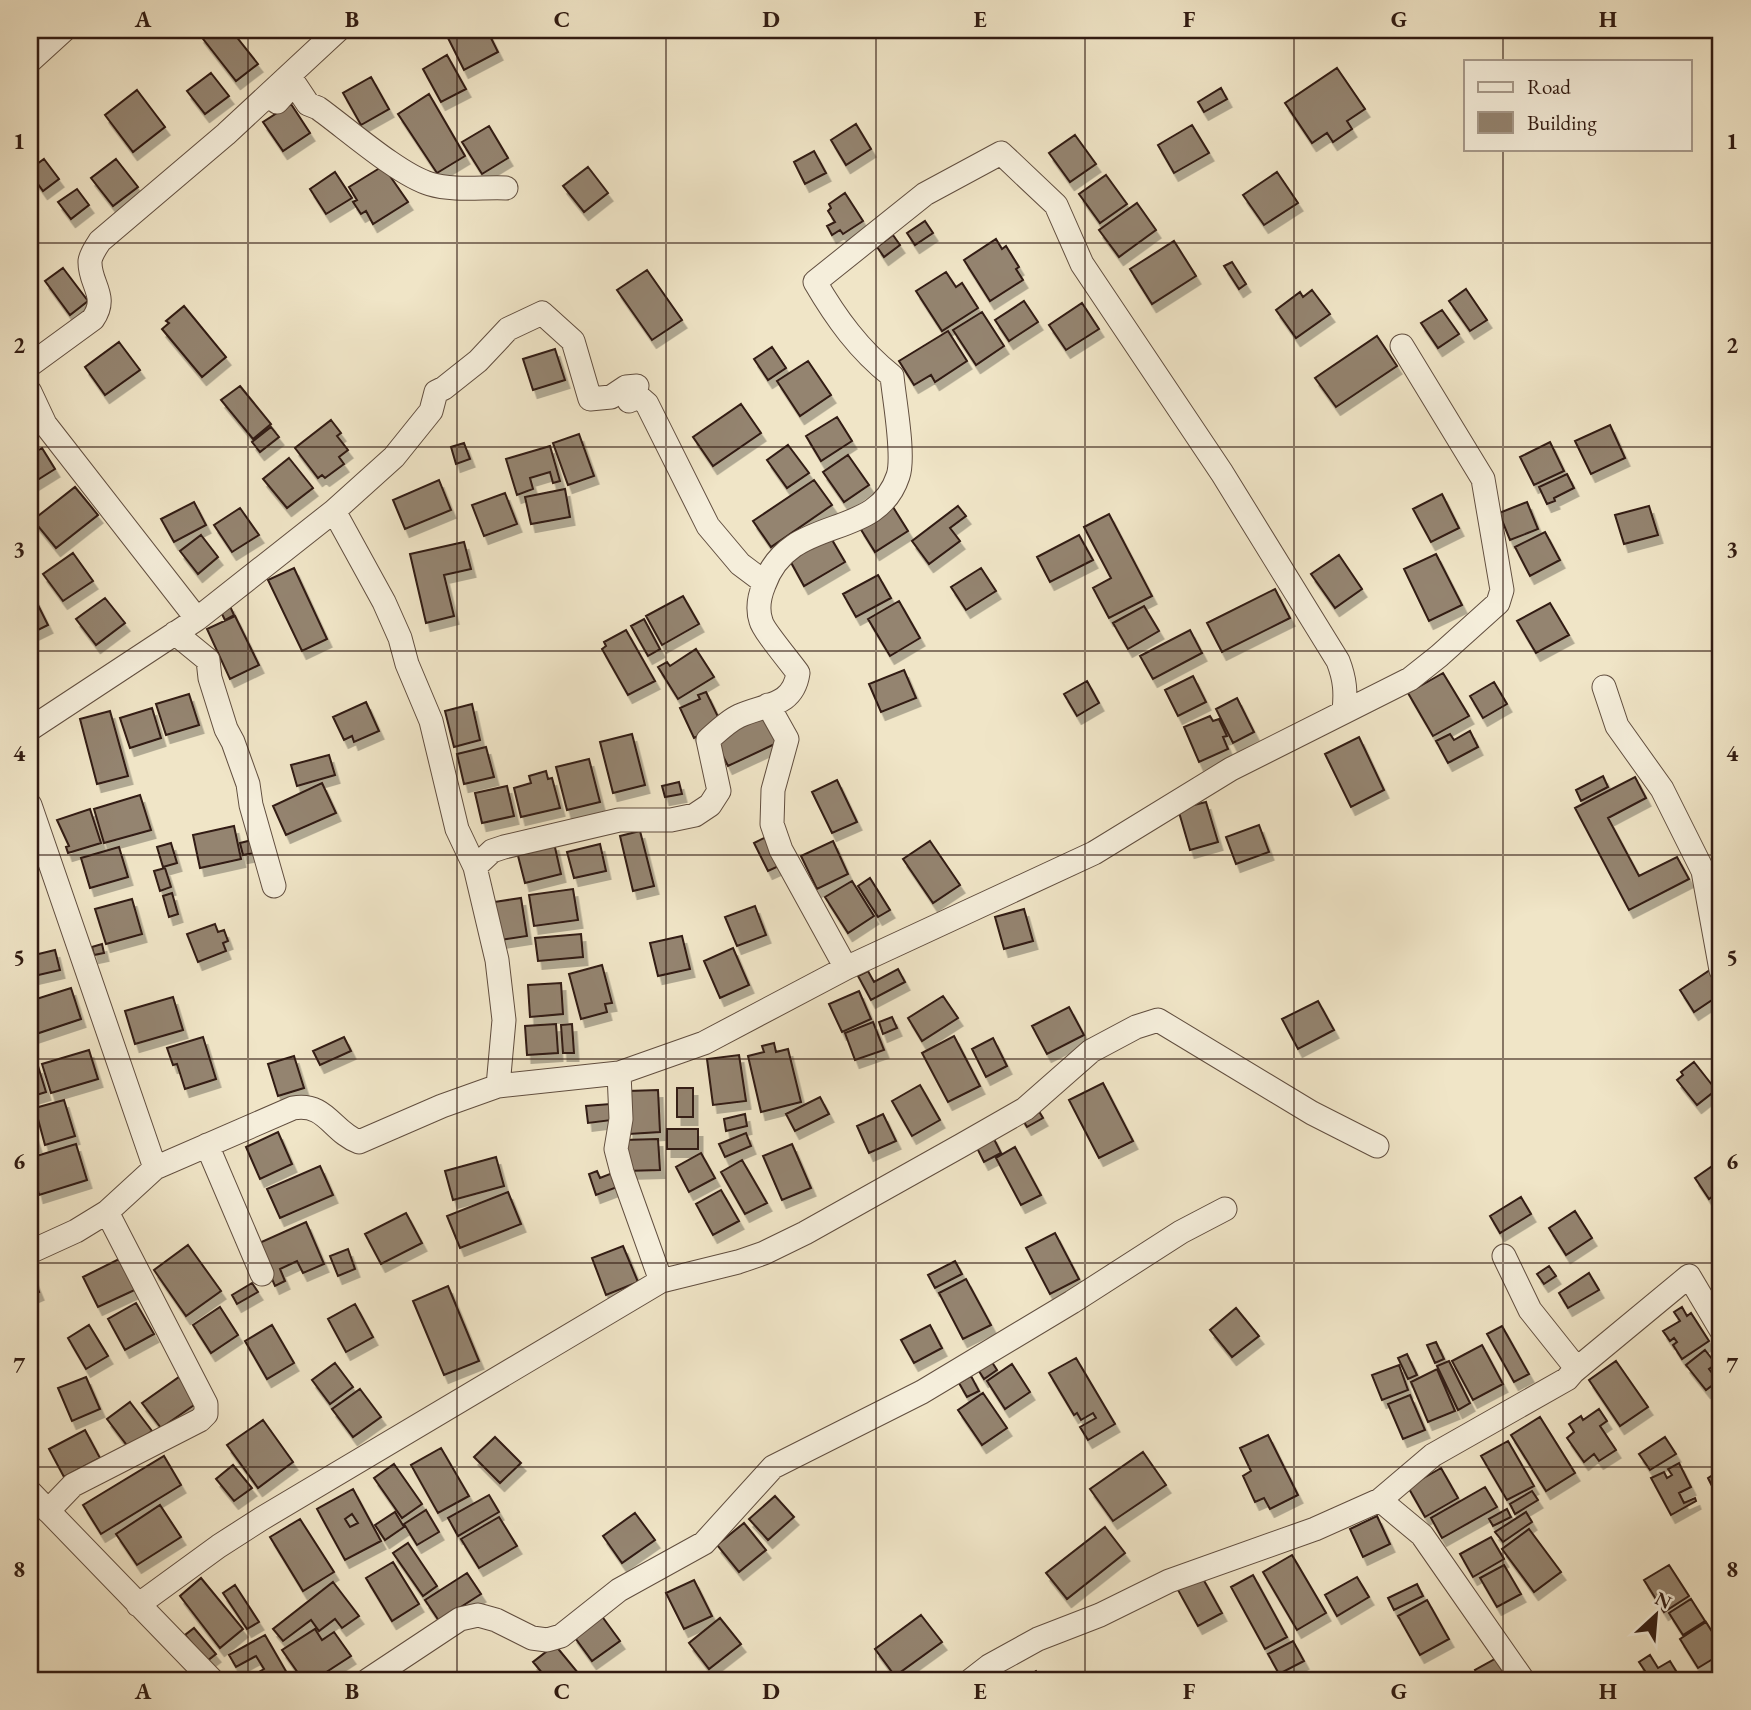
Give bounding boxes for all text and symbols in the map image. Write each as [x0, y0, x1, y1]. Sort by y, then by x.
text: A [134, 4, 152, 34]
text: B [345, 4, 359, 34]
text: C [554, 4, 570, 34]
text: D [762, 4, 780, 34]
text: E [973, 4, 987, 34]
text: F [1183, 4, 1196, 34]
text: G [1391, 4, 1407, 34]
text: H [1599, 4, 1617, 34]
legend [1464, 60, 1692, 150]
text: Road [1527, 73, 1571, 100]
text: Building [1527, 109, 1597, 136]
text: 1 [13, 126, 25, 156]
text: 1 [1726, 126, 1738, 156]
text: 2 [13, 330, 25, 360]
text: 2 [1726, 330, 1738, 360]
text: 3 [13, 534, 25, 564]
text: 3 [1726, 534, 1738, 564]
text: 4 [13, 738, 26, 768]
text: 4 [1726, 738, 1739, 768]
text: 5 [13, 942, 25, 972]
text: 5 [1726, 942, 1738, 972]
text: 6 [13, 1146, 25, 1176]
text: 6 [1726, 1146, 1738, 1176]
text: 7 [13, 1350, 26, 1380]
text: 7 [1726, 1350, 1739, 1380]
text: 8 [13, 1554, 25, 1584]
text: 8 [1726, 1554, 1738, 1584]
north arrow [1622, 1580, 1692, 1650]
text: N [1651, 1586, 1676, 1615]
text: A [134, 1676, 152, 1706]
text: B [345, 1676, 359, 1706]
text: C [554, 1676, 570, 1706]
text: D [762, 1676, 780, 1706]
text: E [973, 1676, 987, 1706]
text: F [1183, 1676, 1196, 1706]
text: G [1391, 1676, 1407, 1706]
text: H [1599, 1676, 1617, 1706]

